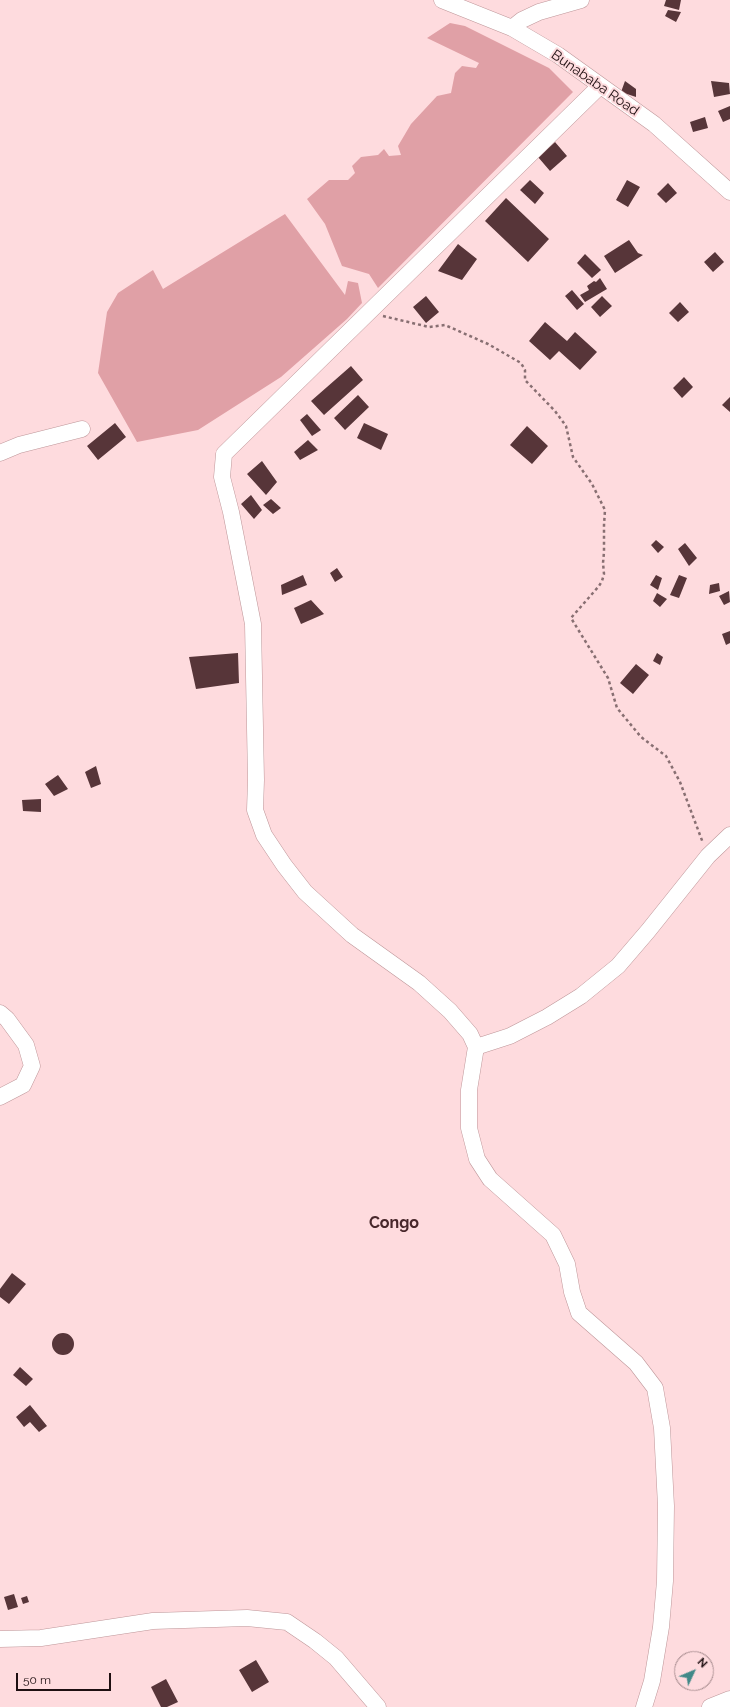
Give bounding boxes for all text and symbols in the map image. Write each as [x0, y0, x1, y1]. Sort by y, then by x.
street label: Bunababa Road [548, 47, 642, 119]
district label: Congo [369, 1213, 419, 1233]
north arrow [674, 1651, 714, 1691]
text: N [695, 1655, 710, 1671]
scale bar [18, 1665, 113, 1691]
text: 50 m [23, 1673, 51, 1687]

